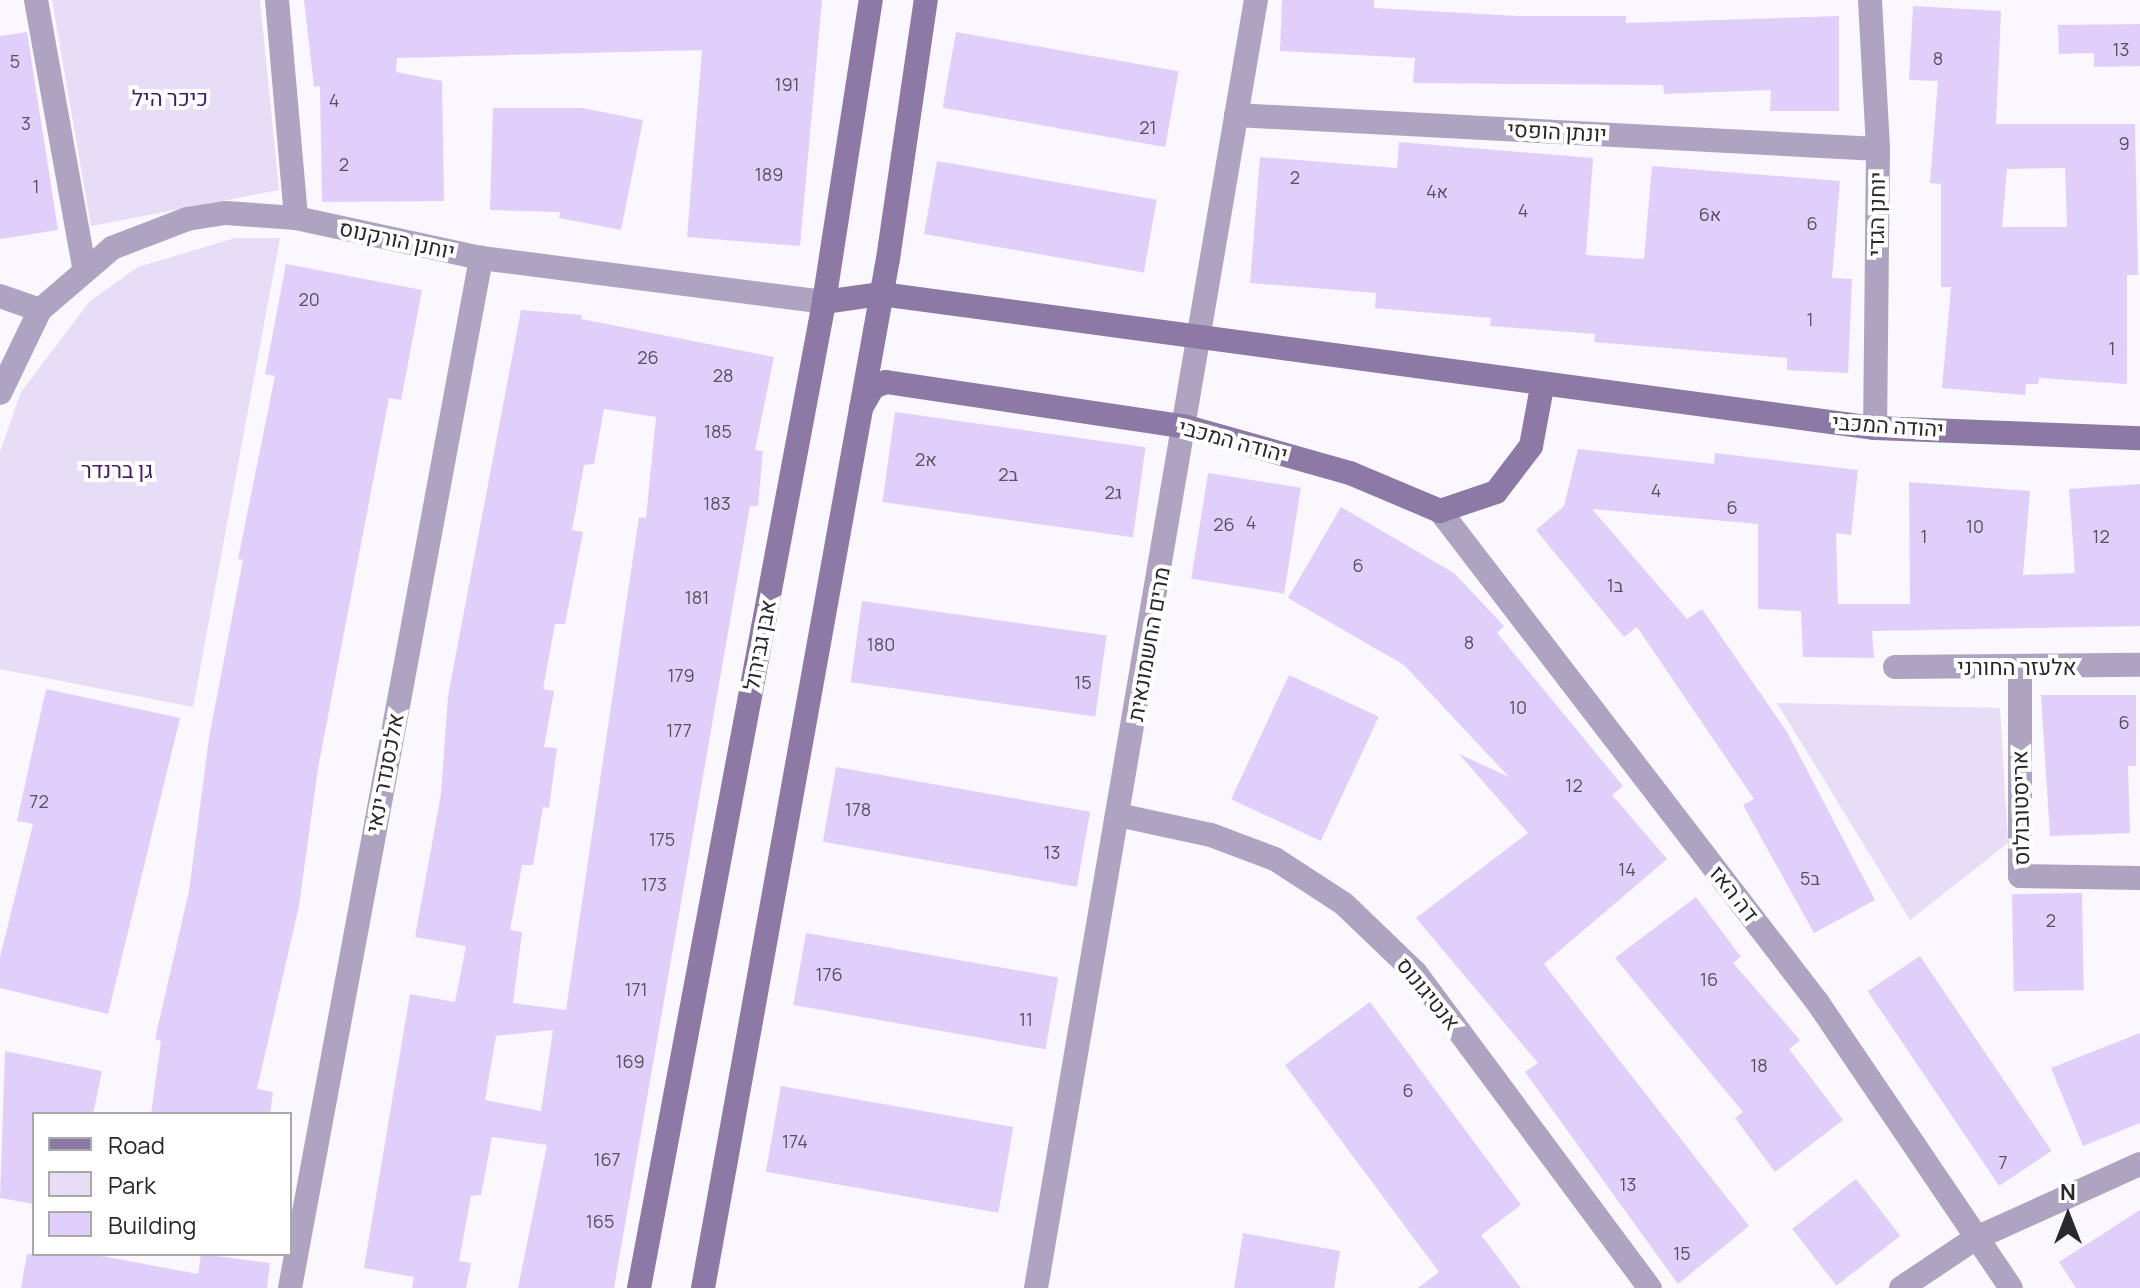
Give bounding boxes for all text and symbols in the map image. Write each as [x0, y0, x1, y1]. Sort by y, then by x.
house number: 13 [2113, 38, 2129, 60]
house number: 8 [1933, 47, 1943, 69]
house number: 5 [10, 50, 20, 72]
house number: 191 [774, 73, 800, 95]
park label: כיכר היל [132, 86, 208, 112]
house number: 4 [329, 89, 339, 111]
house number: 3 [21, 112, 31, 134]
house number: 21 [1139, 116, 1157, 138]
street label: יונתן הופסי [1507, 116, 1607, 148]
house number: 9 [2118, 132, 2130, 154]
house number: 2 [339, 153, 349, 175]
house number: 189 [755, 163, 783, 185]
house number: 2 [1290, 166, 1300, 188]
street label: יוחנן הגדי [1863, 171, 1891, 257]
house number: 1 [32, 175, 40, 197]
house number: 4א [1426, 180, 1448, 202]
house number: 4 [1518, 199, 1528, 221]
house number: 6א [1699, 203, 1721, 225]
house number: 6 [1806, 212, 1818, 234]
street label: יוחנן הורקנוס [337, 215, 457, 265]
house number: 20 [298, 288, 320, 310]
house number: 1 [1806, 308, 1814, 330]
house number: 1 [2108, 337, 2116, 359]
house number: 26 [637, 346, 659, 368]
house number: 28 [713, 364, 733, 386]
street label: יהודה המכבי [1831, 409, 1945, 443]
street label: יהודה המכבי [1176, 414, 1290, 468]
house number: 185 [704, 420, 732, 442]
house number: 2א [915, 448, 937, 470]
park label: גן ברנדר [81, 458, 153, 484]
house number: 2ב [998, 463, 1018, 485]
house number: 4 [1651, 479, 1661, 501]
house number: 2ג [1104, 481, 1122, 503]
house number: 183 [703, 492, 731, 514]
house number: 6 [1726, 496, 1738, 518]
house number: 4 [1246, 511, 1256, 533]
house number: 26 [1213, 513, 1235, 535]
house number: 10 [1966, 515, 1984, 537]
house number: 1 [1920, 525, 1928, 547]
house number: 12 [2092, 525, 2110, 547]
house number: 6 [1352, 554, 1364, 576]
street label: מרים החשמונאית [1122, 565, 1176, 723]
house number: 1ב [1607, 574, 1623, 596]
house number: 181 [685, 586, 709, 608]
street label: אבן גבירול [738, 597, 782, 693]
house number: 8 [1464, 631, 1474, 653]
house number: 180 [867, 633, 895, 655]
street label: אלעזר החורני [1957, 655, 2077, 681]
house number: 179 [667, 664, 695, 686]
house number: 15 [1074, 671, 1092, 693]
house number: 10 [1509, 696, 1527, 718]
street label: אלכסנדר ינאי [360, 711, 410, 835]
house number: 6 [2118, 711, 2130, 733]
house number: 177 [666, 719, 692, 741]
street label: אריסטובולוס [2007, 750, 2035, 866]
house number: 12 [1565, 774, 1583, 796]
house number: 72 [29, 790, 49, 812]
house number: 178 [845, 798, 871, 820]
house number: 175 [649, 828, 675, 850]
house number: 13 [1044, 841, 1060, 863]
house number: 14 [1618, 858, 1636, 880]
street label: דה האז [1704, 861, 1764, 927]
house number: 5ב [1800, 867, 1820, 889]
house number: 173 [641, 873, 667, 895]
house number: 2 [2046, 909, 2056, 931]
street label: אנטיגונוס [1391, 952, 1465, 1036]
house number: 176 [815, 963, 843, 985]
house number: 16 [1700, 968, 1718, 990]
house number: 171 [624, 978, 648, 1000]
house number: 11 [1019, 1008, 1033, 1030]
house number: 169 [615, 1050, 645, 1072]
house number: 18 [1750, 1054, 1768, 1076]
house number: 6 [1402, 1079, 1414, 1101]
legend [32, 1112, 292, 1256]
text: Road [108, 1128, 165, 1161]
house number: 174 [782, 1130, 808, 1152]
house number: 167 [593, 1148, 621, 1170]
house number: 7 [1998, 1151, 2008, 1173]
text: Park [108, 1168, 156, 1201]
house number: 13 [1620, 1173, 1636, 1195]
north arrow [2028, 1176, 2108, 1256]
text: N [2060, 1177, 2076, 1207]
text: Building [108, 1208, 196, 1241]
house number: 165 [586, 1210, 614, 1232]
house number: 15 [1673, 1242, 1691, 1264]

